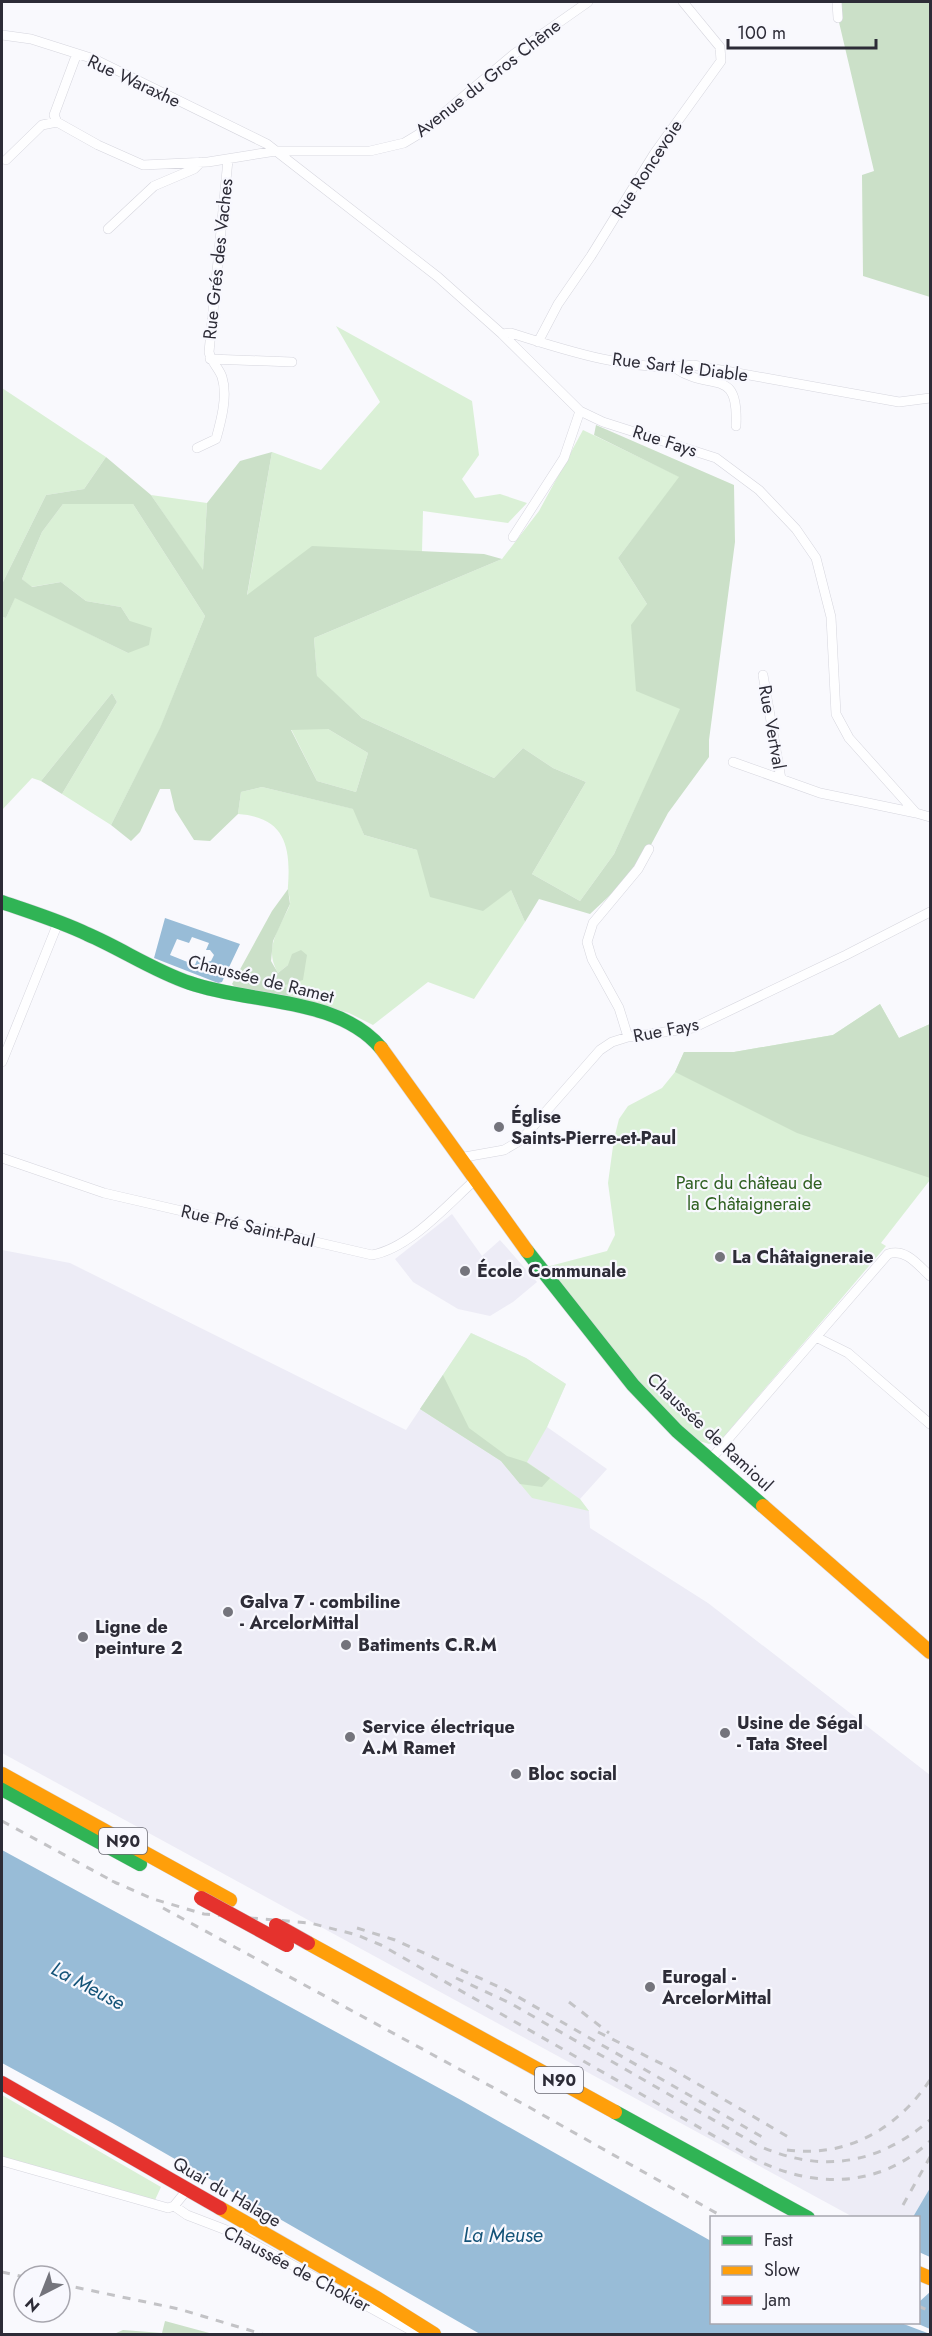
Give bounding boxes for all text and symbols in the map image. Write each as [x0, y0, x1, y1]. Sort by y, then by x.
scale bar [728, 12, 876, 50]
street label: Avenue du Gros Chêne [410, 13, 566, 143]
text: 100 m [737, 20, 786, 46]
street label: Rue Waraxhe [83, 48, 185, 114]
street label: Rue Roncevoie [605, 115, 689, 223]
street label: Rue Grés des Vaches [197, 177, 239, 341]
street label: Rue Sart le Diable [611, 346, 749, 388]
street label: Rue Fays [629, 418, 701, 464]
street label: Rue Vertval [752, 683, 792, 771]
street label: Chaussée de Ramet [185, 948, 337, 1010]
street label: Rue Fays [631, 1011, 701, 1049]
place label: Église Saints-Pierre-et-Paul [511, 1104, 676, 1151]
marker: Église Saints-Pierre-et-Paul [492, 1120, 506, 1134]
park label: Parc du château de la Châtaigneraie [676, 1170, 822, 1217]
street label: Rue Pré Saint-Paul [179, 1198, 317, 1254]
place label: La Châtaigneraie [732, 1244, 874, 1270]
marker: La Châtaigneraie [713, 1250, 727, 1264]
place label: École Communale [477, 1258, 626, 1284]
marker: École Communale [458, 1264, 472, 1278]
street label: Chaussée de Ramioul [641, 1367, 779, 1497]
place label: Galva 7 - combiline - ArcelorMittal [240, 1589, 400, 1636]
marker: Galva 7 - combiline - ArcelorMittal [221, 1605, 235, 1619]
place label: Ligne de peinture 2 [95, 1614, 183, 1661]
marker: Ligne de peinture 2 [76, 1630, 90, 1644]
place label: Batiments C.R.M [358, 1632, 497, 1658]
marker: Batiments C.R.M [339, 1638, 353, 1652]
place label: Usine de Ségal - Tata Steel [737, 1710, 863, 1757]
place label: Service électrique A.M Ramet [361, 1714, 515, 1761]
marker: Usine de Ségal - Tata Steel [718, 1726, 732, 1740]
marker: Service électrique A.M Ramet [343, 1730, 357, 1744]
place label: Bloc social [528, 1761, 617, 1787]
marker: Bloc social [509, 1767, 523, 1781]
road number: N90 [99, 1828, 147, 1854]
water label: La Meuse [46, 1955, 130, 2017]
place label: Eurogal - ArcelorMittal [661, 1964, 771, 2011]
marker: Eurogal - ArcelorMittal [643, 1980, 657, 1994]
road number: N90 [535, 2067, 583, 2093]
street label: Quai du Halage [168, 2150, 286, 2234]
legend [710, 2216, 920, 2324]
street label: Chaussée de Chokier [219, 2219, 376, 2319]
water label: La Meuse [463, 2221, 543, 2250]
text: Fast [764, 2227, 793, 2253]
text: Slow [764, 2257, 801, 2283]
north arrow [12, 2264, 72, 2324]
text: Jam [762, 2287, 791, 2313]
text: N [20, 2292, 45, 2318]

